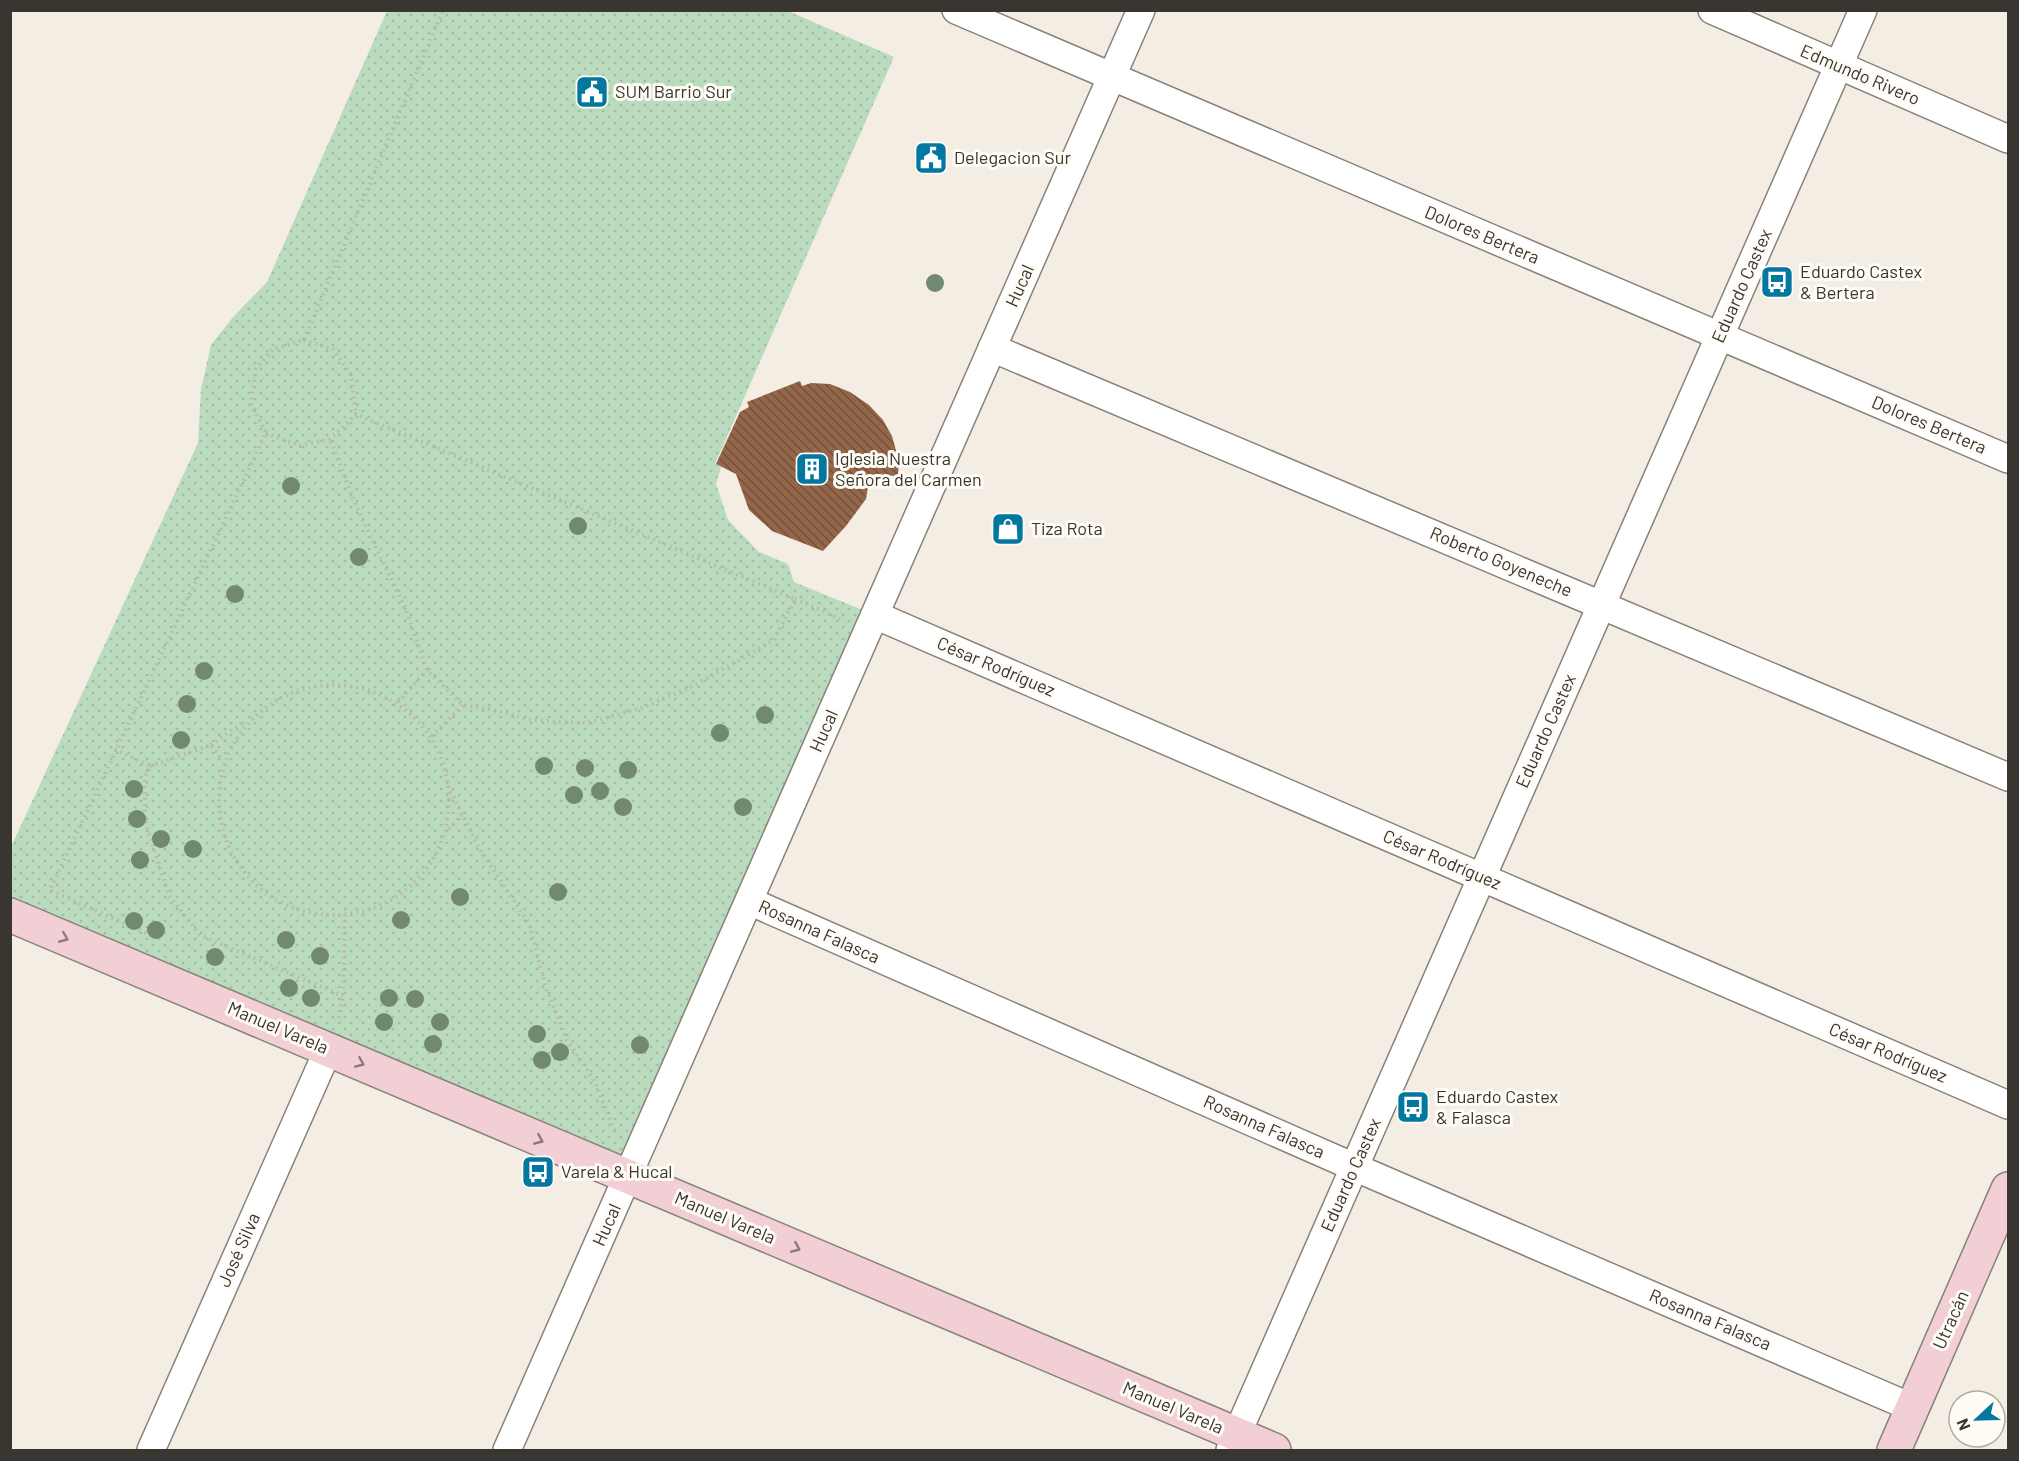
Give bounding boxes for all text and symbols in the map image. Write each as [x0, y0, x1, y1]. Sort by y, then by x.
street label: Edmundo Rivero [1797, 39, 1924, 109]
public building icon: SUM Barrio Sur [574, 74, 610, 110]
place label: SUM Barrio Sur [615, 80, 732, 102]
public building icon: Delegacion Sur [913, 140, 949, 176]
place label: Delegacion Sur [954, 146, 1072, 168]
street label: Dolores Bertera [1422, 200, 1543, 268]
street label: Eduardo Castex [1706, 225, 1776, 346]
place label: Eduardo Castex & Bertera [1800, 260, 1923, 303]
street label: Hucal [1000, 261, 1038, 310]
bus stop icon: Eduardo Castex & Bertera [1759, 264, 1795, 300]
street label: Dolores Bertera [1869, 390, 1990, 458]
place label: Iglesia Nuestra Señora del Carmen [835, 447, 982, 490]
building icon: Iglesia Nuestra Señora del Carmen [794, 451, 830, 487]
shop icon: Tiza Rota [990, 511, 1026, 547]
place label: Tiza Rota [1031, 517, 1103, 539]
street label: Roberto Goyeneche [1427, 521, 1576, 601]
street label: César Rodríguez [934, 631, 1059, 701]
street label: Eduardo Castex [1510, 670, 1580, 791]
street label: Hucal [804, 706, 842, 755]
street label: César Rodríguez [1380, 824, 1505, 894]
street label: Rosanna Falasca [755, 895, 883, 968]
one-way arrow [58, 931, 69, 943]
street label: Manuel Varela [225, 996, 332, 1058]
street label: César Rodríguez [1826, 1017, 1951, 1087]
one-way arrow [354, 1056, 365, 1068]
place label: Eduardo Castex & Falasca [1436, 1085, 1559, 1128]
bus stop icon: Eduardo Castex & Falasca [1395, 1089, 1431, 1125]
street label: Rosanna Falasca [1200, 1090, 1328, 1163]
street label: Eduardo Castex [1315, 1114, 1385, 1235]
one-way arrow [533, 1132, 544, 1144]
bus stop icon: Varela & Hucal [520, 1154, 556, 1190]
place label: Varela & Hucal [561, 1160, 673, 1182]
street label: Manuel Varela [672, 1186, 779, 1248]
street label: Hucal [587, 1200, 625, 1249]
street label: José Silva [212, 1209, 264, 1290]
one-way arrow [790, 1241, 801, 1253]
street label: Rosanna Falasca [1646, 1284, 1775, 1355]
street label: Utracán [1927, 1287, 1973, 1352]
street label: Manuel Varela [1120, 1376, 1227, 1438]
north arrow [1947, 1389, 2007, 1449]
text: N [1952, 1416, 1973, 1433]

